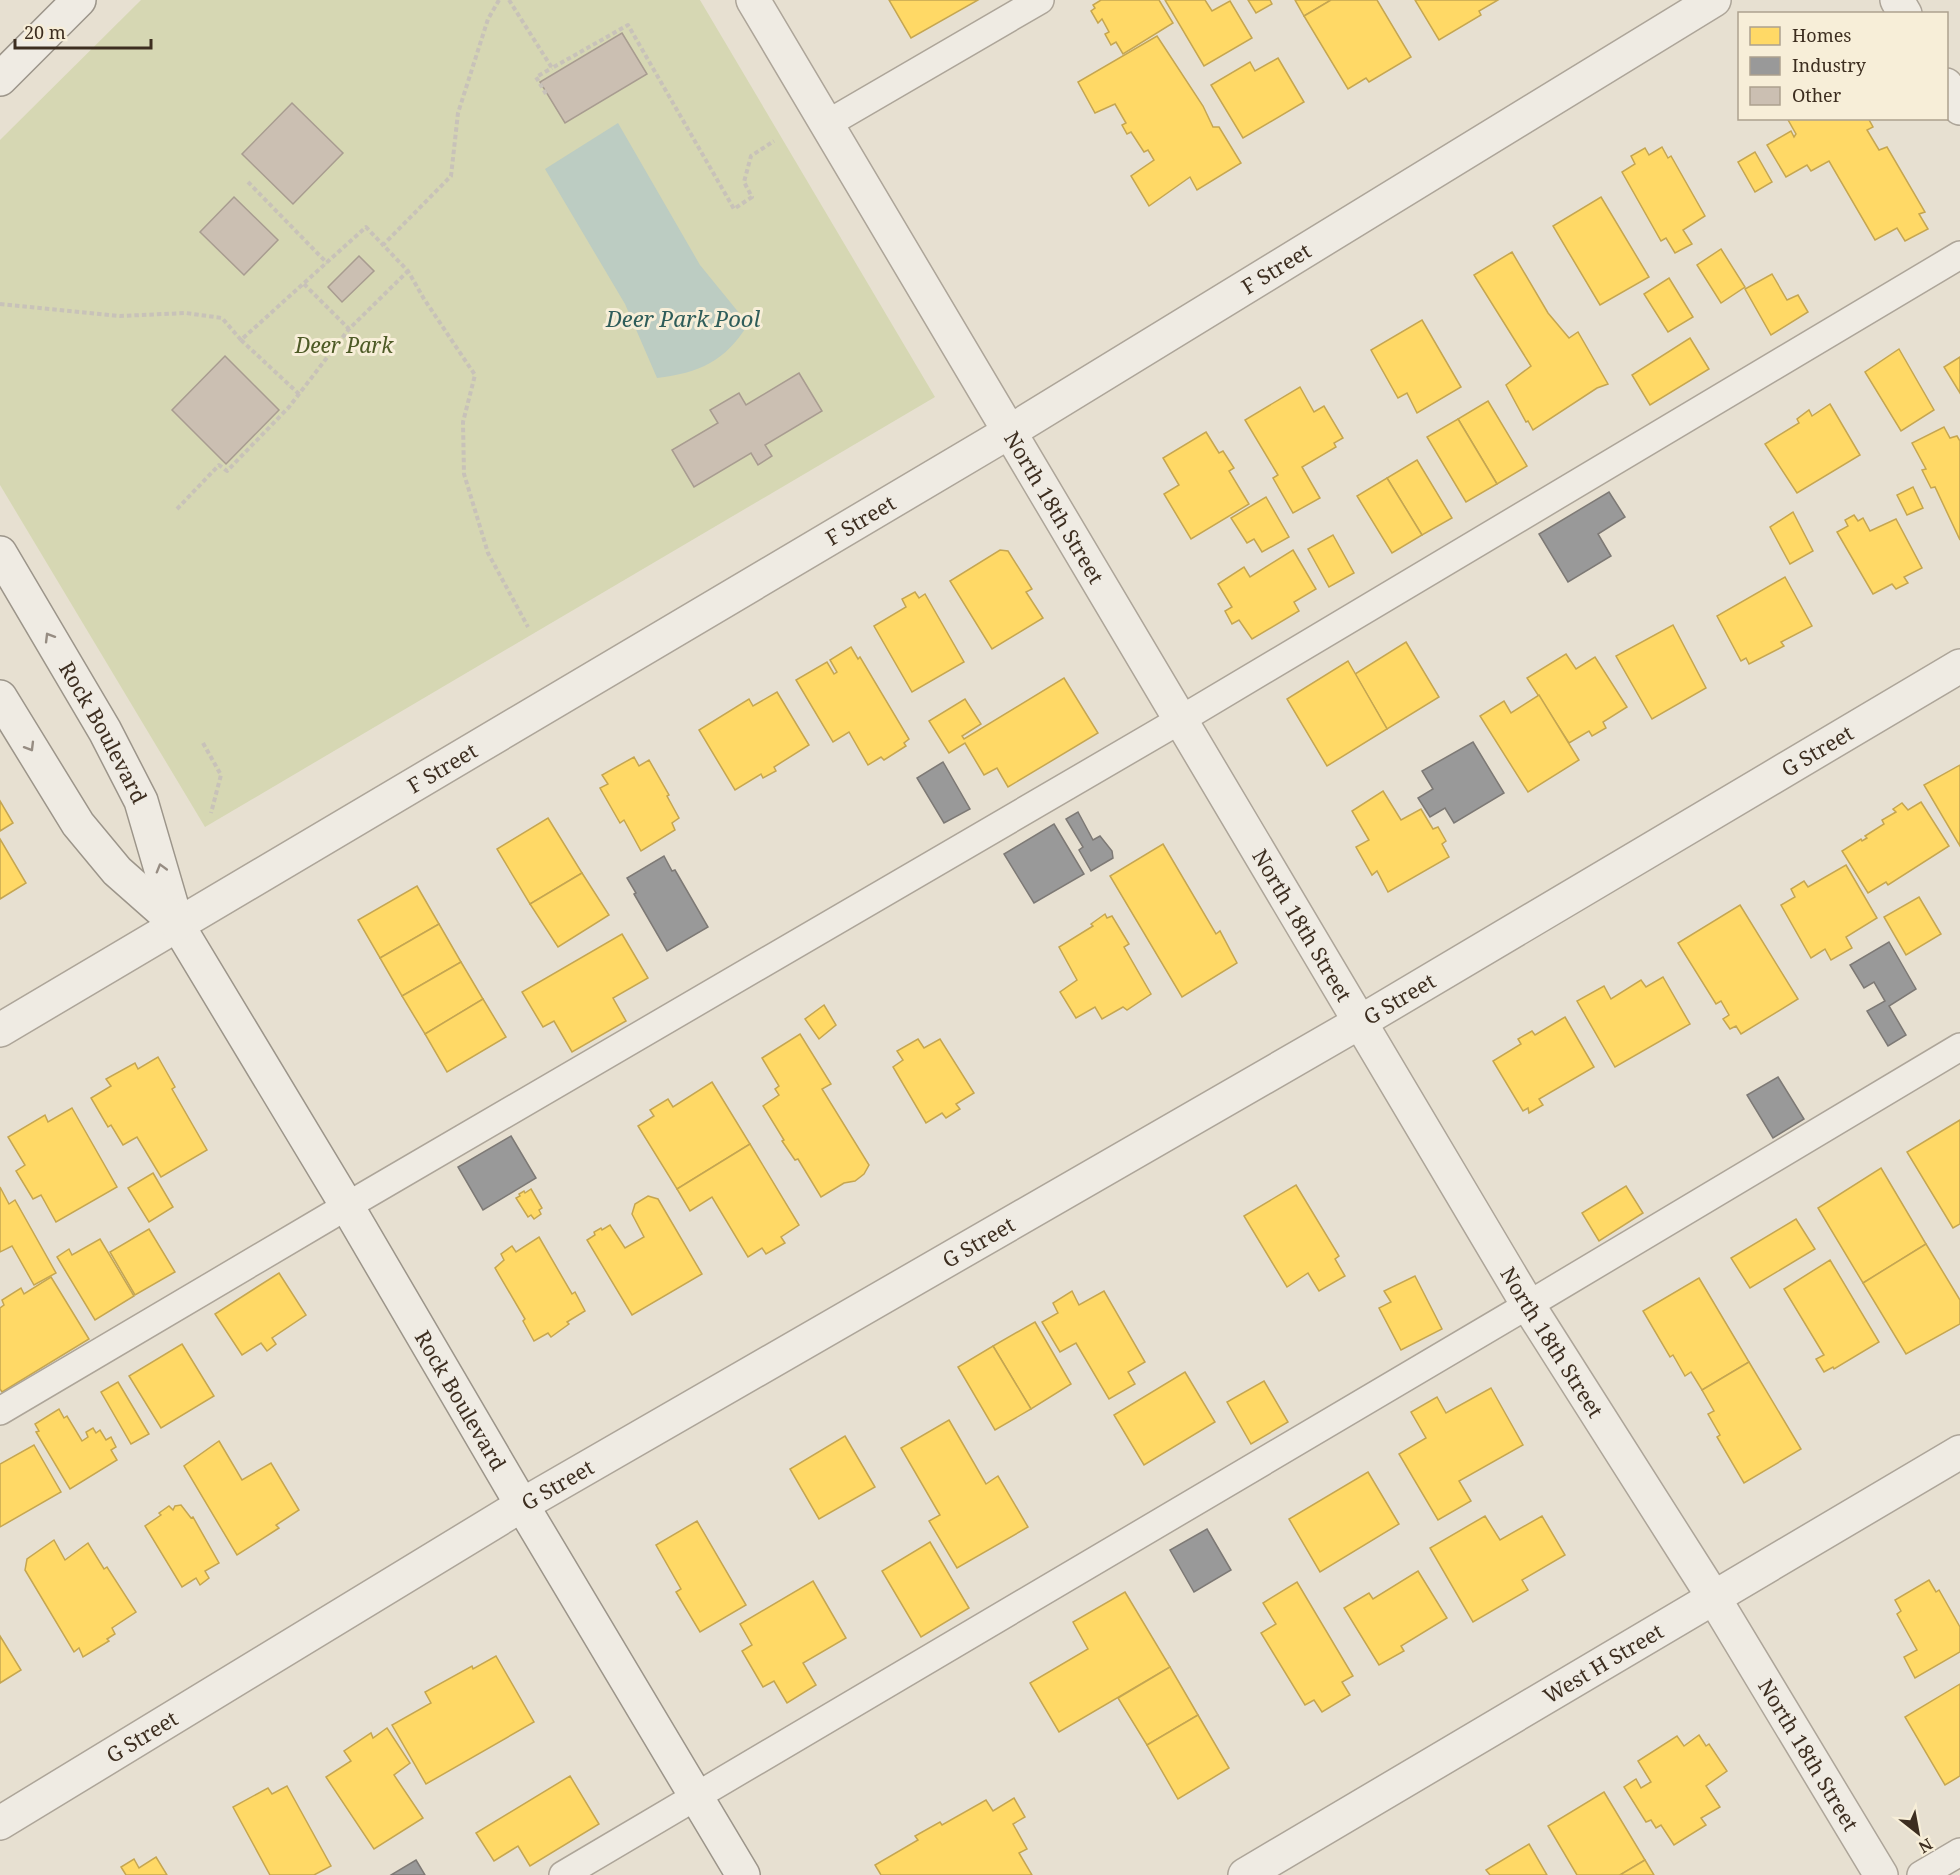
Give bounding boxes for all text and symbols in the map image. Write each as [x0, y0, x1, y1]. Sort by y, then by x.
scale bar [15, 12, 152, 50]
legend [1738, 12, 1948, 120]
text: 20 m [24, 20, 66, 44]
text: Homes [1792, 23, 1851, 47]
text: Industry [1792, 53, 1867, 77]
text: Other [1792, 83, 1842, 107]
street label: F Street [1236, 236, 1316, 300]
water label: Deer Park Pool [605, 303, 760, 333]
park label: Deer Park [294, 331, 394, 359]
street label: North 18th Street [998, 426, 1110, 589]
street label: F Street [820, 489, 900, 552]
one-way arrow [45, 633, 57, 643]
street label: Rock Boulevard [53, 656, 154, 808]
street label: G Street [1776, 719, 1858, 783]
street label: F Street [402, 736, 482, 799]
one-way arrow [23, 741, 35, 751]
street label: North 18th Street [1246, 844, 1359, 1007]
one-way arrow [156, 863, 168, 874]
street label: G Street [1358, 967, 1440, 1031]
street label: G Street [937, 1210, 1020, 1274]
street label: North 18th Street [1494, 1262, 1610, 1423]
street label: Rock Boulevard [409, 1325, 513, 1476]
street label: G Street [516, 1453, 599, 1517]
street label: West H Street [1538, 1617, 1668, 1710]
street label: North 18th Street [1752, 1674, 1865, 1836]
street label: G Street [101, 1704, 183, 1769]
north arrow [1888, 1803, 1948, 1863]
text: N [1914, 1833, 1937, 1859]

